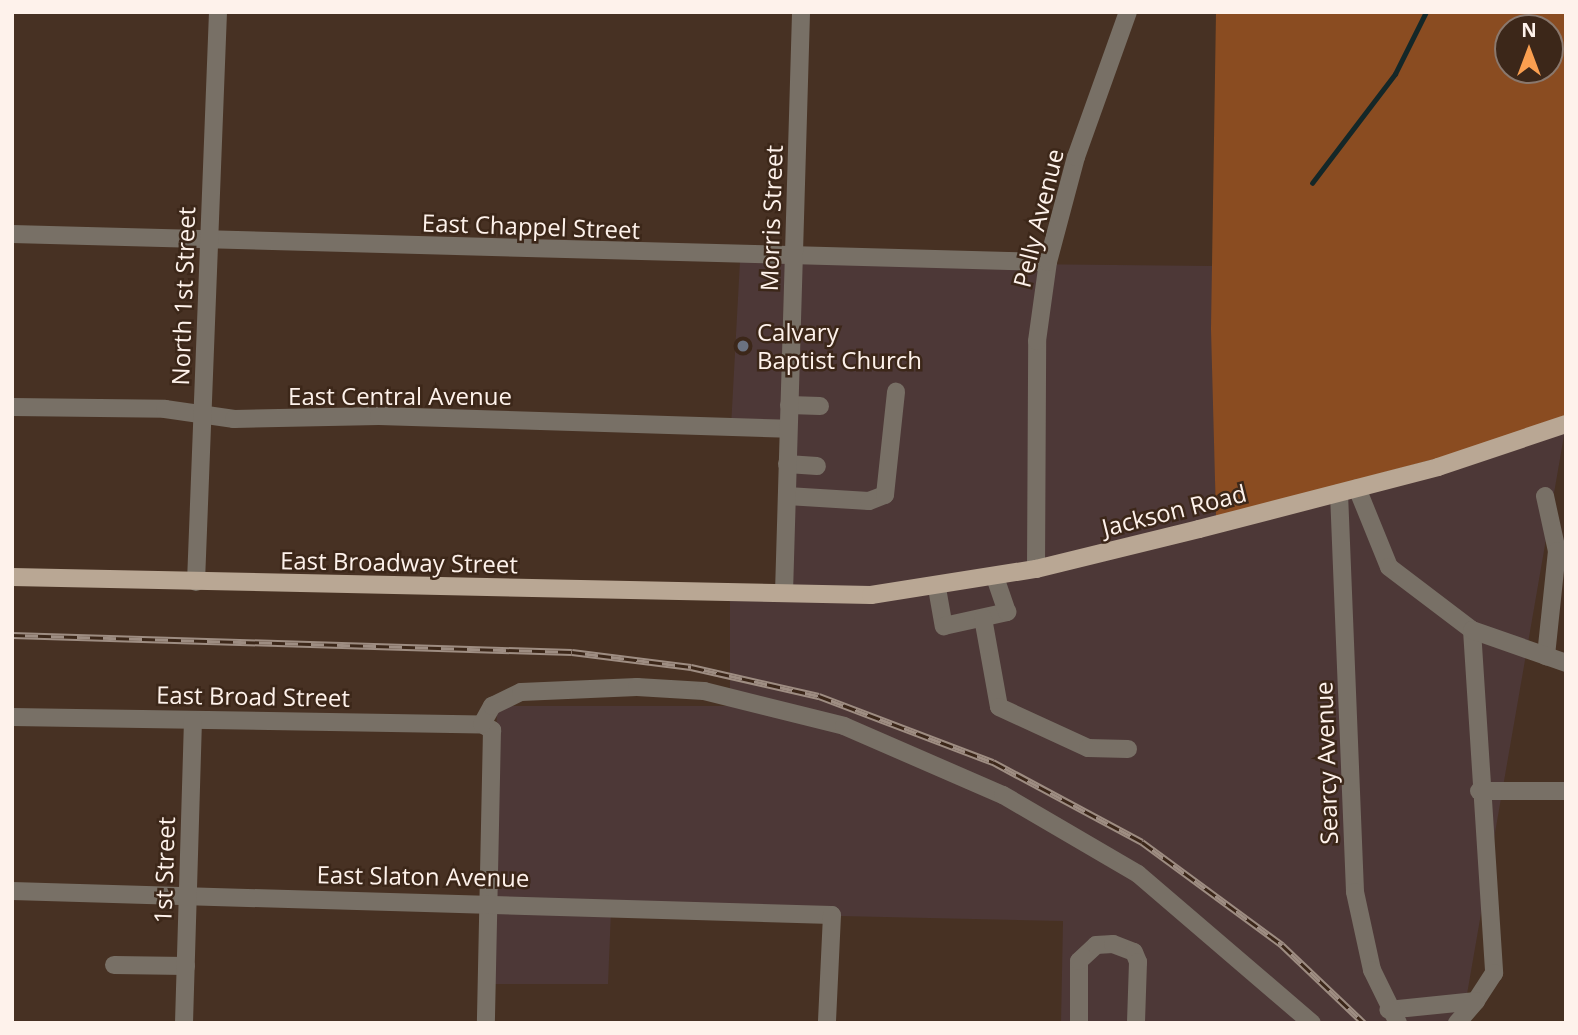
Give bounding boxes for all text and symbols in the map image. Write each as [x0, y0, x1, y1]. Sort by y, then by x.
north arrow [1494, 14, 1564, 84]
text: N [1521, 17, 1537, 43]
street label: Morris Street [754, 144, 788, 292]
street label: Pelly Avenue [1007, 146, 1069, 290]
street label: North 1st Street [165, 206, 201, 386]
street label: East Chappel Street [421, 208, 641, 244]
place label: Calvary Baptist Church [757, 318, 922, 374]
marker: Calvary Baptist Church [735, 338, 751, 354]
street label: East Central Avenue [288, 382, 512, 410]
street label: Jackson Road [1099, 478, 1249, 542]
street label: East Broadway Street [280, 546, 518, 578]
street label: East Broad Street [156, 680, 350, 712]
street label: Searcy Avenue [1309, 681, 1343, 845]
street label: 1st Street [148, 816, 180, 924]
street label: East Slaton Avenue [316, 860, 530, 892]

